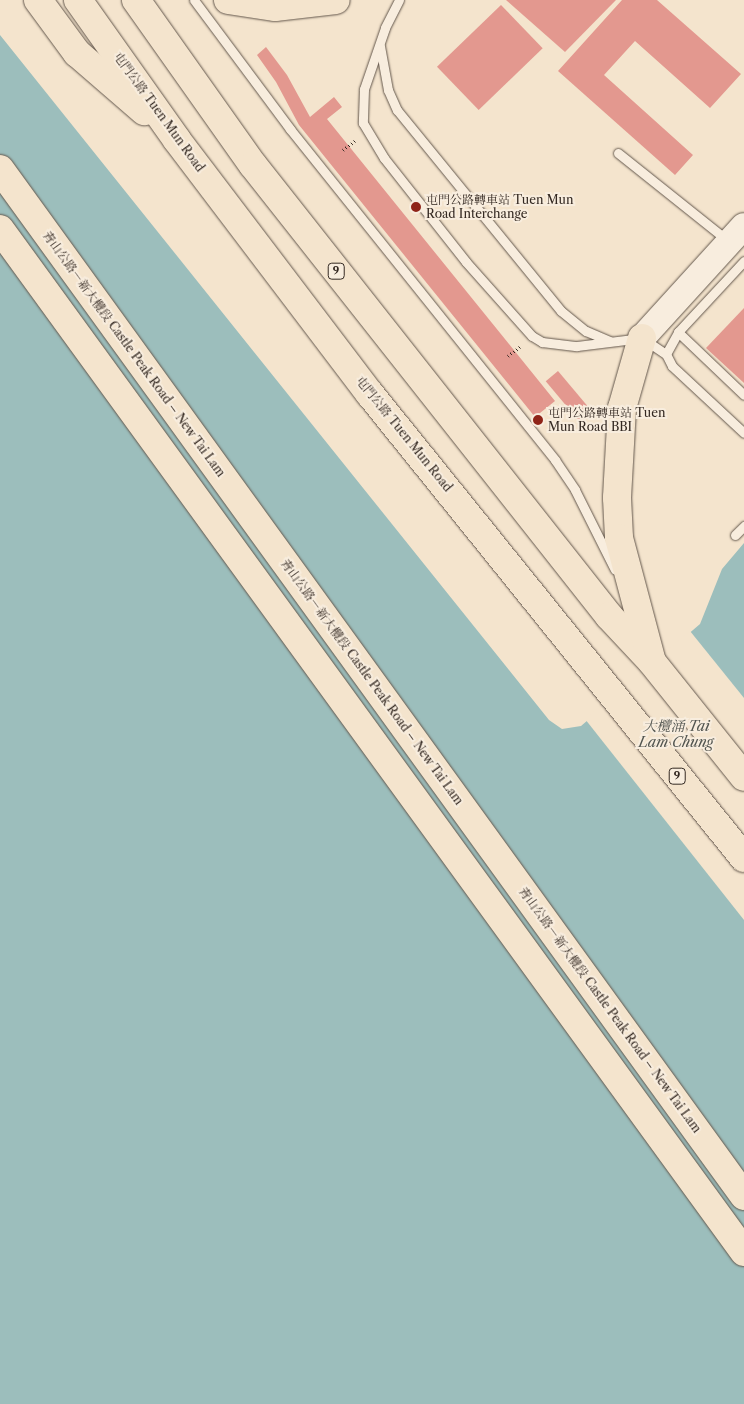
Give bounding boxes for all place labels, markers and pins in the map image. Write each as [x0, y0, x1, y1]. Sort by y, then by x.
place label: 屯門公路轉車站 Tuen Mun Road Interchange [426, 193, 573, 221]
marker: 屯門公路轉車站 Tuen Mun Road Interchange [410, 201, 422, 213]
place label: 屯門公路轉車站 Tuen Mun Road BBI [548, 406, 665, 434]
marker: 屯門公路轉車站 Tuen Mun Road BBI [532, 414, 544, 426]

